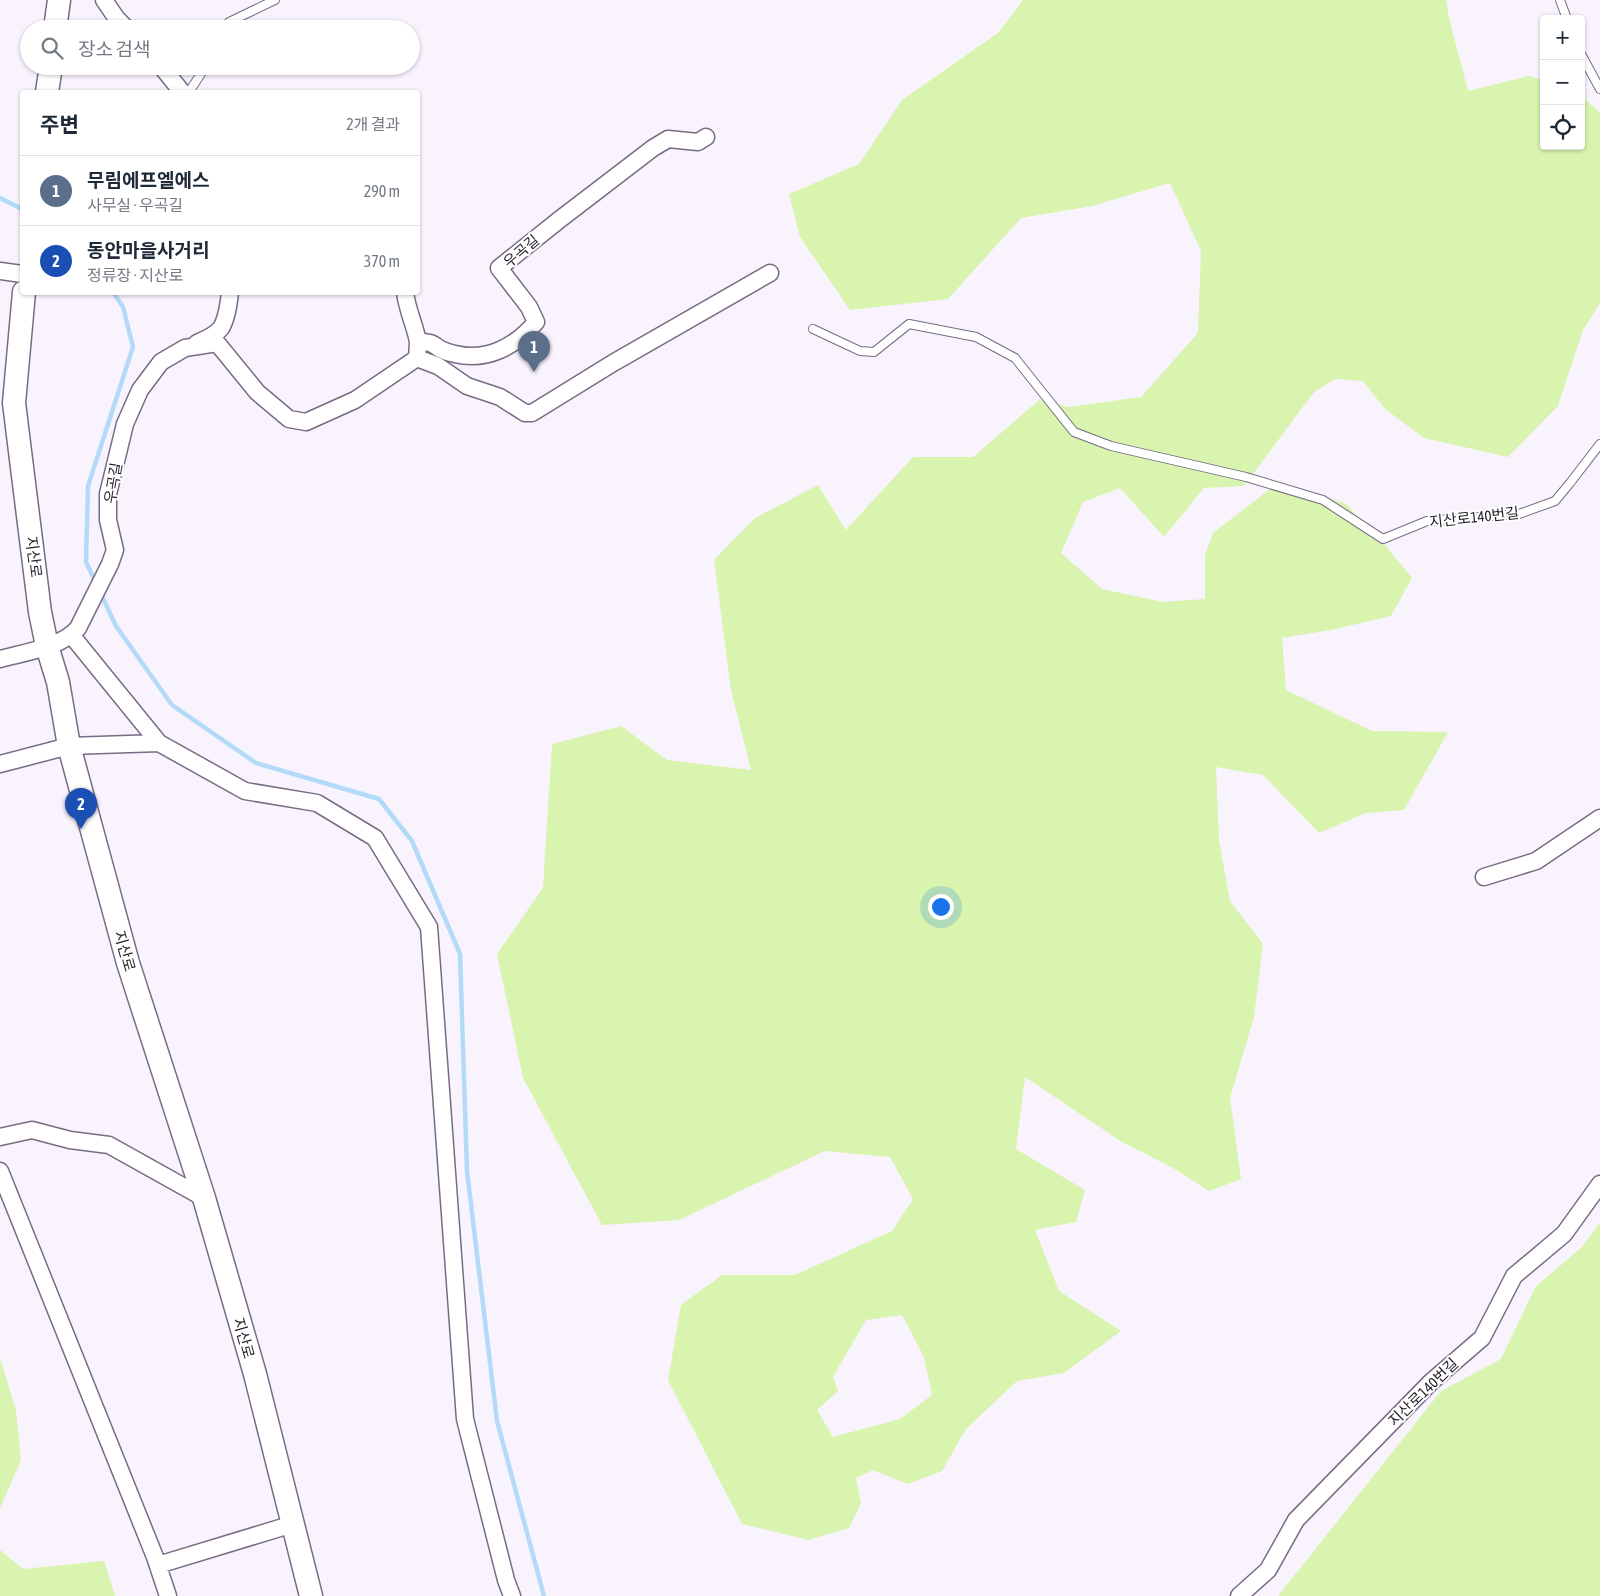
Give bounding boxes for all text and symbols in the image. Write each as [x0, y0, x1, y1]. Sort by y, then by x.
map controls [1540, 15, 1585, 150]
button: + [1540, 15, 1585, 60]
search box [20, 20, 420, 75]
icon: search [38, 34, 66, 62]
text: 장소 검색 [78, 38, 151, 60]
button: − [1540, 60, 1585, 105]
button: locate [1540, 105, 1585, 150]
text: 주변 [40, 112, 79, 136]
text: 2개 결과 [346, 115, 400, 133]
text: 무림에프엘에스 [87, 169, 209, 191]
text: 1 [52, 182, 60, 200]
text: 290 m [364, 182, 400, 200]
text: 사무실 · 우곡길 [87, 196, 183, 214]
street label: 우곡길 [500, 231, 542, 271]
text: 동안마을사거리 [87, 239, 209, 261]
text: 2 [52, 252, 60, 270]
text: 370 m [364, 252, 400, 270]
text: 정류장 · 지산로 [87, 266, 183, 284]
pin: 1 [518, 331, 550, 372]
street label: 우곡길 [101, 461, 125, 505]
street label: 지산로140번길 [1428, 504, 1520, 530]
street label: 지산로 [23, 535, 45, 579]
pin: 2 [65, 788, 97, 829]
your location [928, 894, 954, 920]
street label: 지산로 [111, 929, 139, 973]
street label: 지산로 [230, 1316, 258, 1360]
street label: 지산로140번길 [1385, 1355, 1461, 1429]

